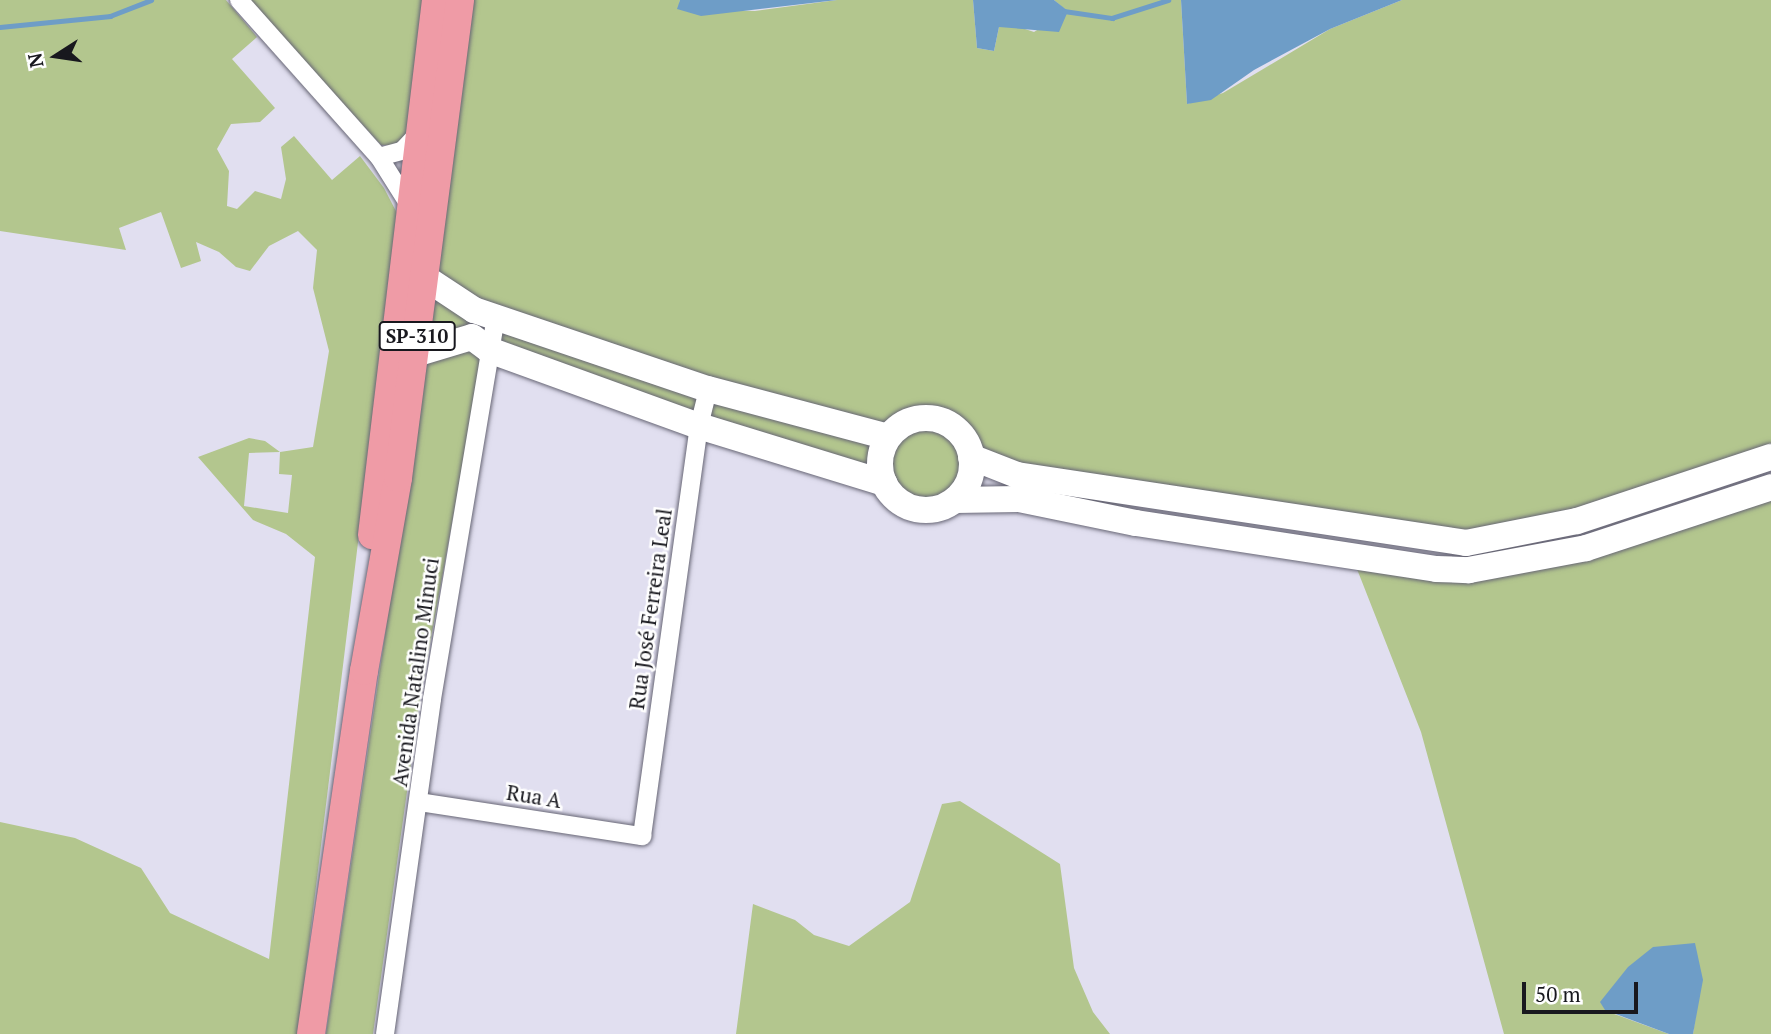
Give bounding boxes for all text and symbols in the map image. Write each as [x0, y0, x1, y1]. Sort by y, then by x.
north arrow [21, 21, 91, 91]
text: N [21, 51, 49, 70]
road number: SP-310 [378, 320, 456, 352]
street label: Rua José Ferreira Leal [623, 507, 677, 711]
street label: Avenida Natalino Minuci [386, 556, 444, 788]
street label: Rua A [505, 779, 563, 813]
scale bar [1526, 968, 1642, 1012]
text: 50 m [1535, 980, 1581, 1008]

